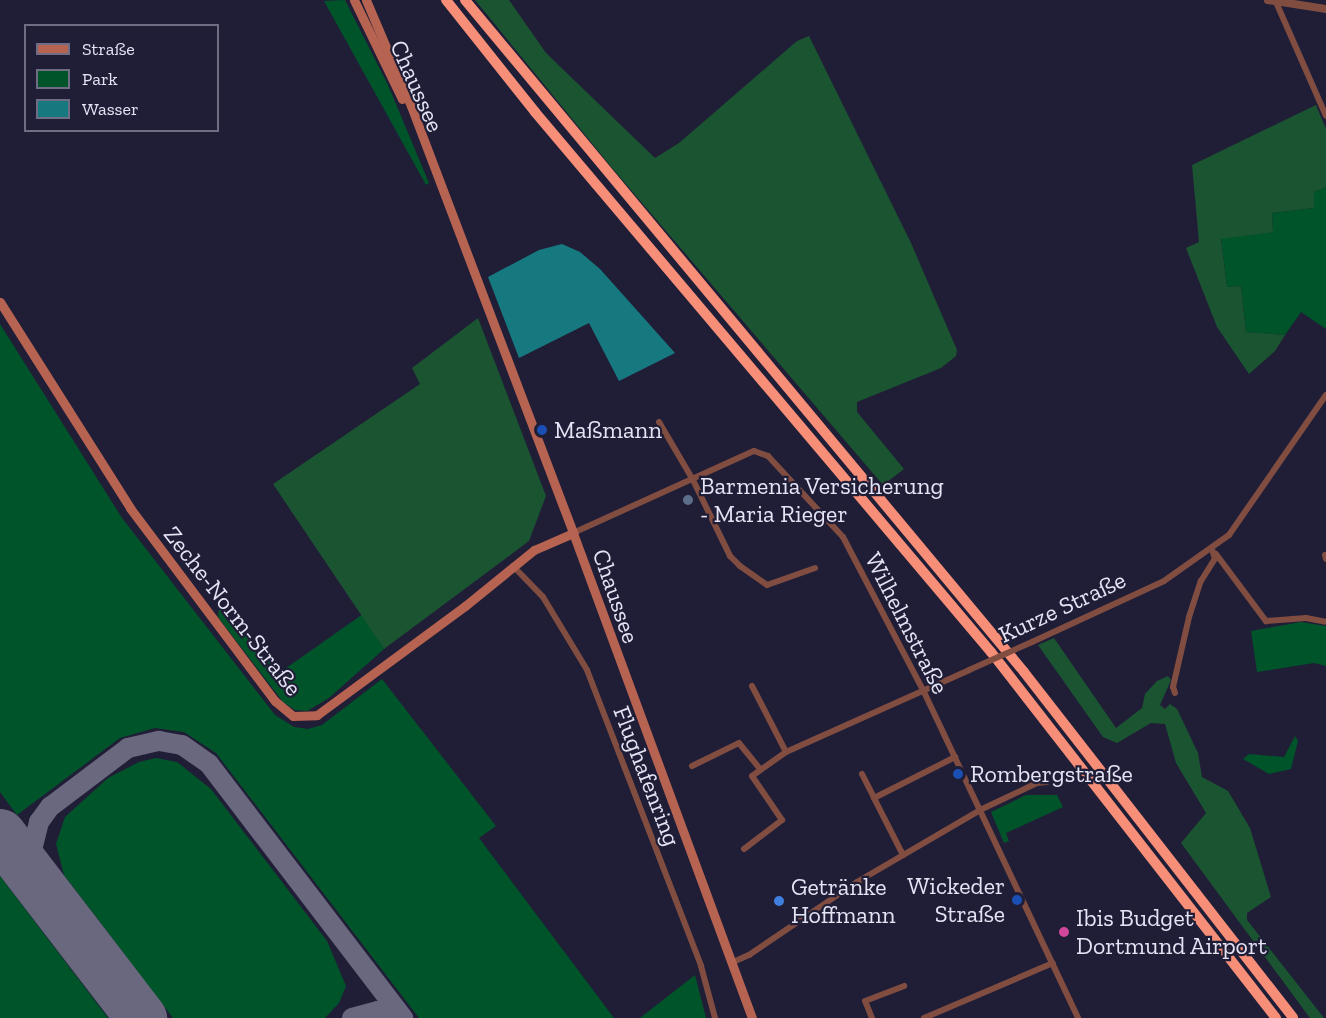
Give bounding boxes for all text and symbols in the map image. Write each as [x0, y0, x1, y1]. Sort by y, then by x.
legend [24, 24, 219, 132]
street label: Chaussee [384, 36, 450, 136]
text: Straße [82, 38, 135, 60]
text: Park [82, 68, 118, 90]
text: Wasser [82, 98, 139, 120]
place label: Maßmann [554, 416, 662, 444]
marker: Maßmann [535, 423, 549, 437]
place label: Barmenia Versicherung - Maria Rieger [700, 472, 944, 528]
marker: Barmenia Versicherung - Maria Rieger [681, 493, 695, 507]
street label: Zeche-Norm-Straße [158, 520, 308, 702]
street label: Chaussee [586, 545, 646, 647]
street label: Wilhelmstraße [859, 547, 955, 699]
street label: Kurze Straße [994, 565, 1130, 649]
street label: Flughafenring [607, 702, 687, 850]
place label: Rombergstraße [970, 760, 1133, 788]
marker: Rombergstraße [951, 767, 965, 781]
place label: Wickeder Straße [907, 872, 1005, 928]
place label: Getränke Hoffmann [791, 873, 895, 929]
marker: Wickeder Straße [1010, 893, 1024, 907]
marker: Getränke Hoffmann [772, 894, 786, 908]
place label: Ibis Budget Dortmund Airport [1076, 904, 1268, 960]
marker: Ibis Budget Dortmund Airport [1057, 925, 1071, 939]

